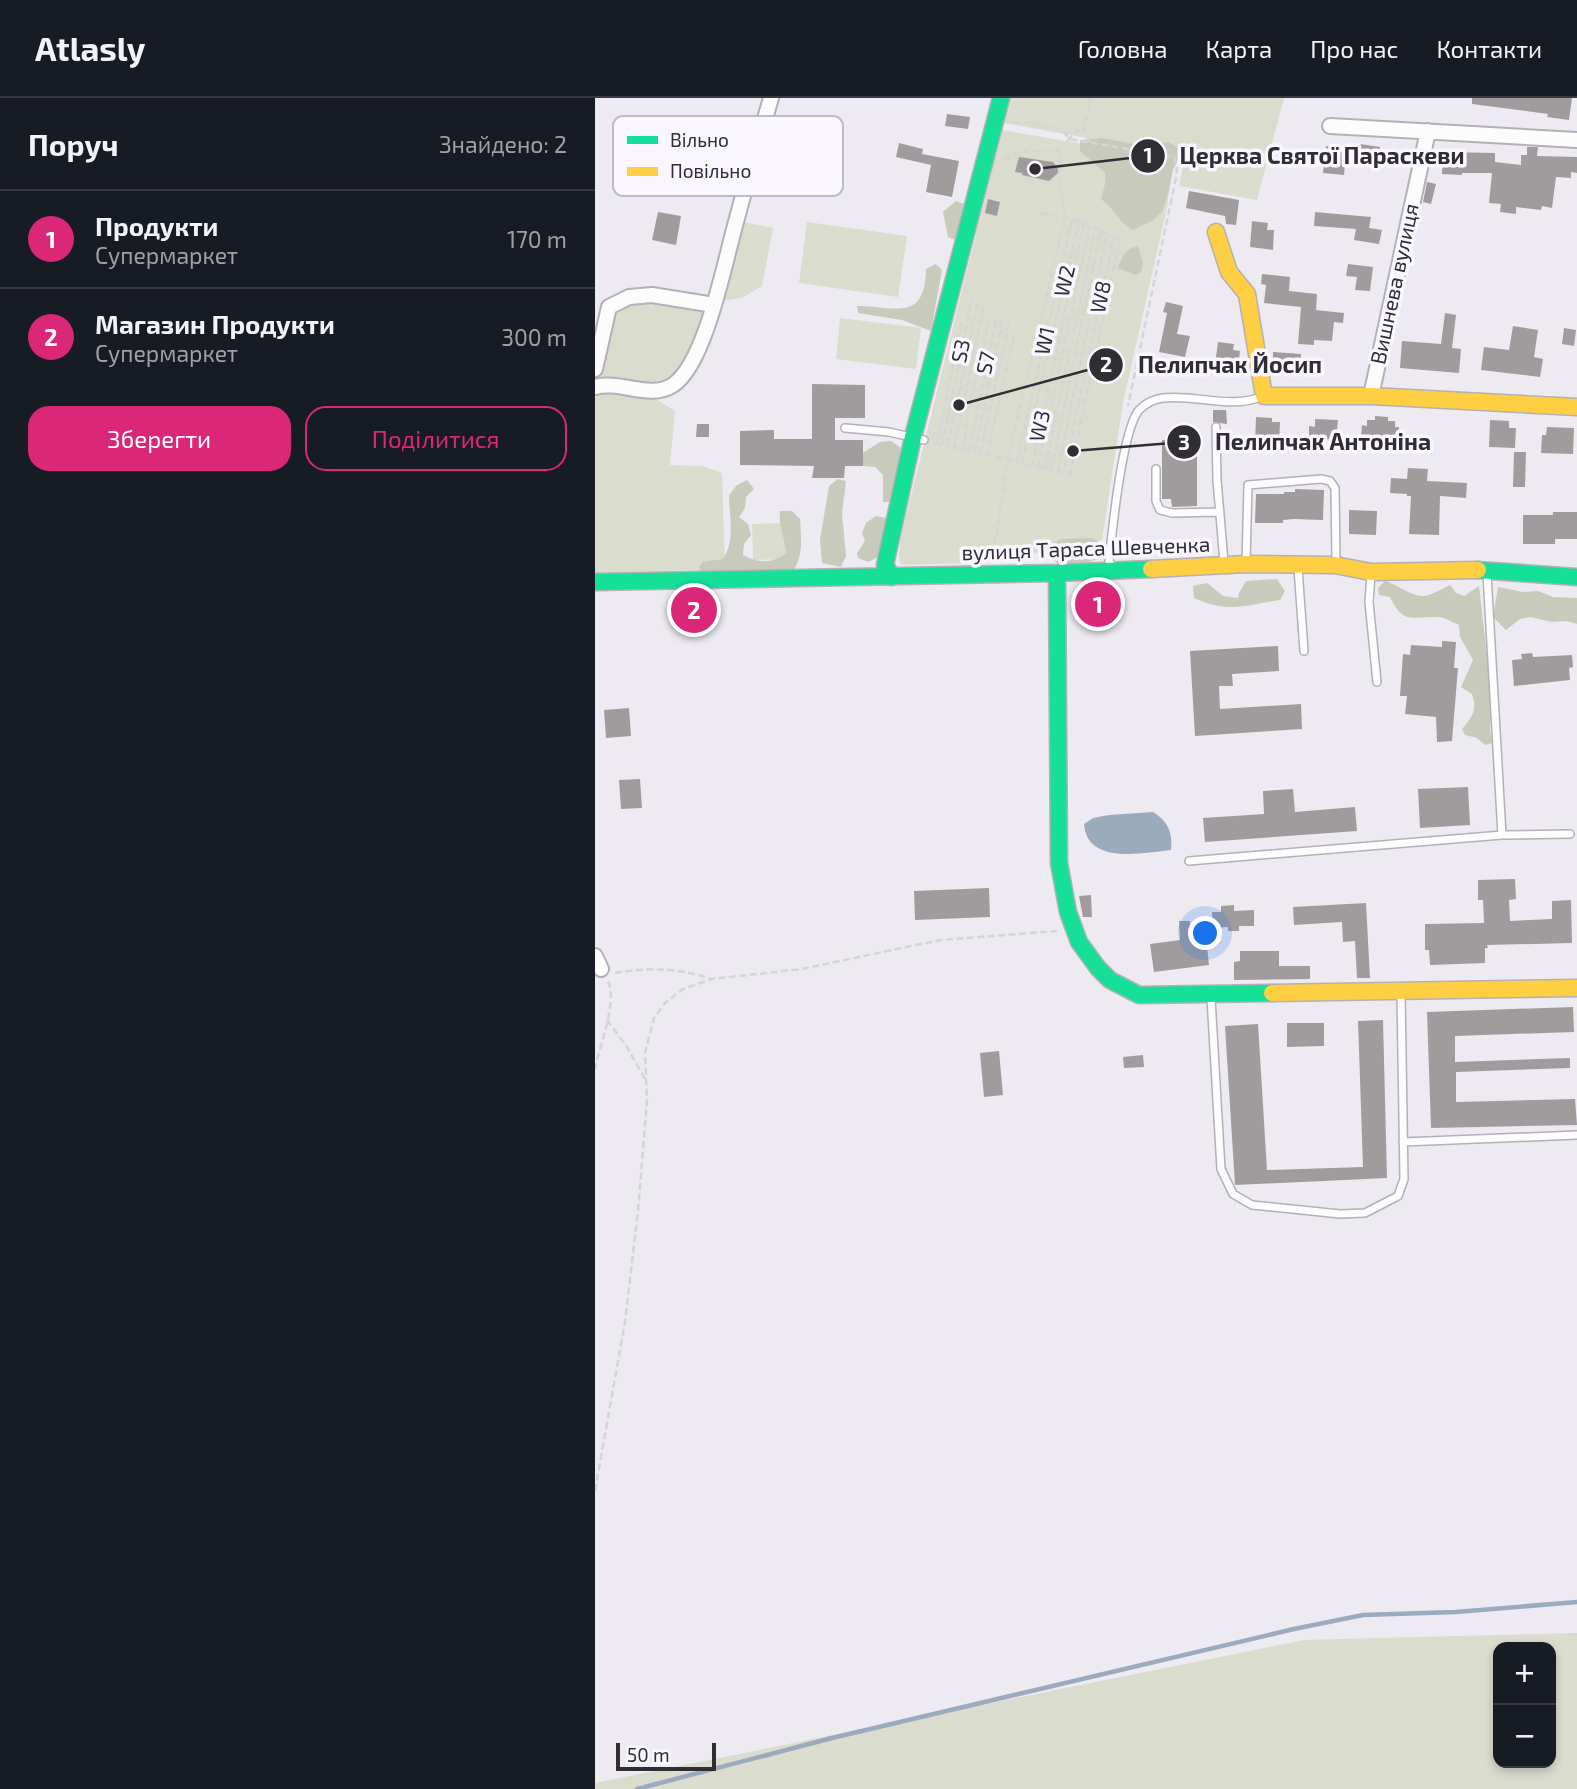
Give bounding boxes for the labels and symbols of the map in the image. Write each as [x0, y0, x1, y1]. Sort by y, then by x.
legend [613, 116, 843, 196]
text: Вільно [670, 128, 729, 151]
callout: Церква Святої Параскеви [1131, 134, 1479, 178]
text: Церква Святої Параскеви [1179, 141, 1465, 169]
text: 1 [1143, 142, 1153, 167]
text: Повільно [670, 159, 751, 182]
street label: Вишнева вулиця [1364, 201, 1424, 367]
street label: W2 [1048, 262, 1079, 299]
street label: W8 [1084, 278, 1115, 315]
street label: W1 [1028, 324, 1059, 357]
street label: S3 [945, 337, 974, 365]
callout: Пелипчак Йосип [1089, 343, 1336, 387]
street label: S7 [970, 349, 999, 376]
text: Пелипчак Йосип [1138, 350, 1322, 378]
text: 2 [1100, 351, 1112, 376]
street label: W3 [1023, 408, 1054, 444]
callout: Пелипчак Антоніна [1166, 420, 1445, 464]
text: Пелипчак Антоніна [1215, 427, 1431, 455]
text: 3 [1178, 429, 1190, 454]
street label: вулиця Тараса Шевченка [961, 531, 1211, 565]
pin: 1 [1075, 578, 1121, 630]
pin: 2 [671, 584, 717, 636]
your location [1188, 916, 1222, 950]
scale bar [616, 1740, 716, 1772]

